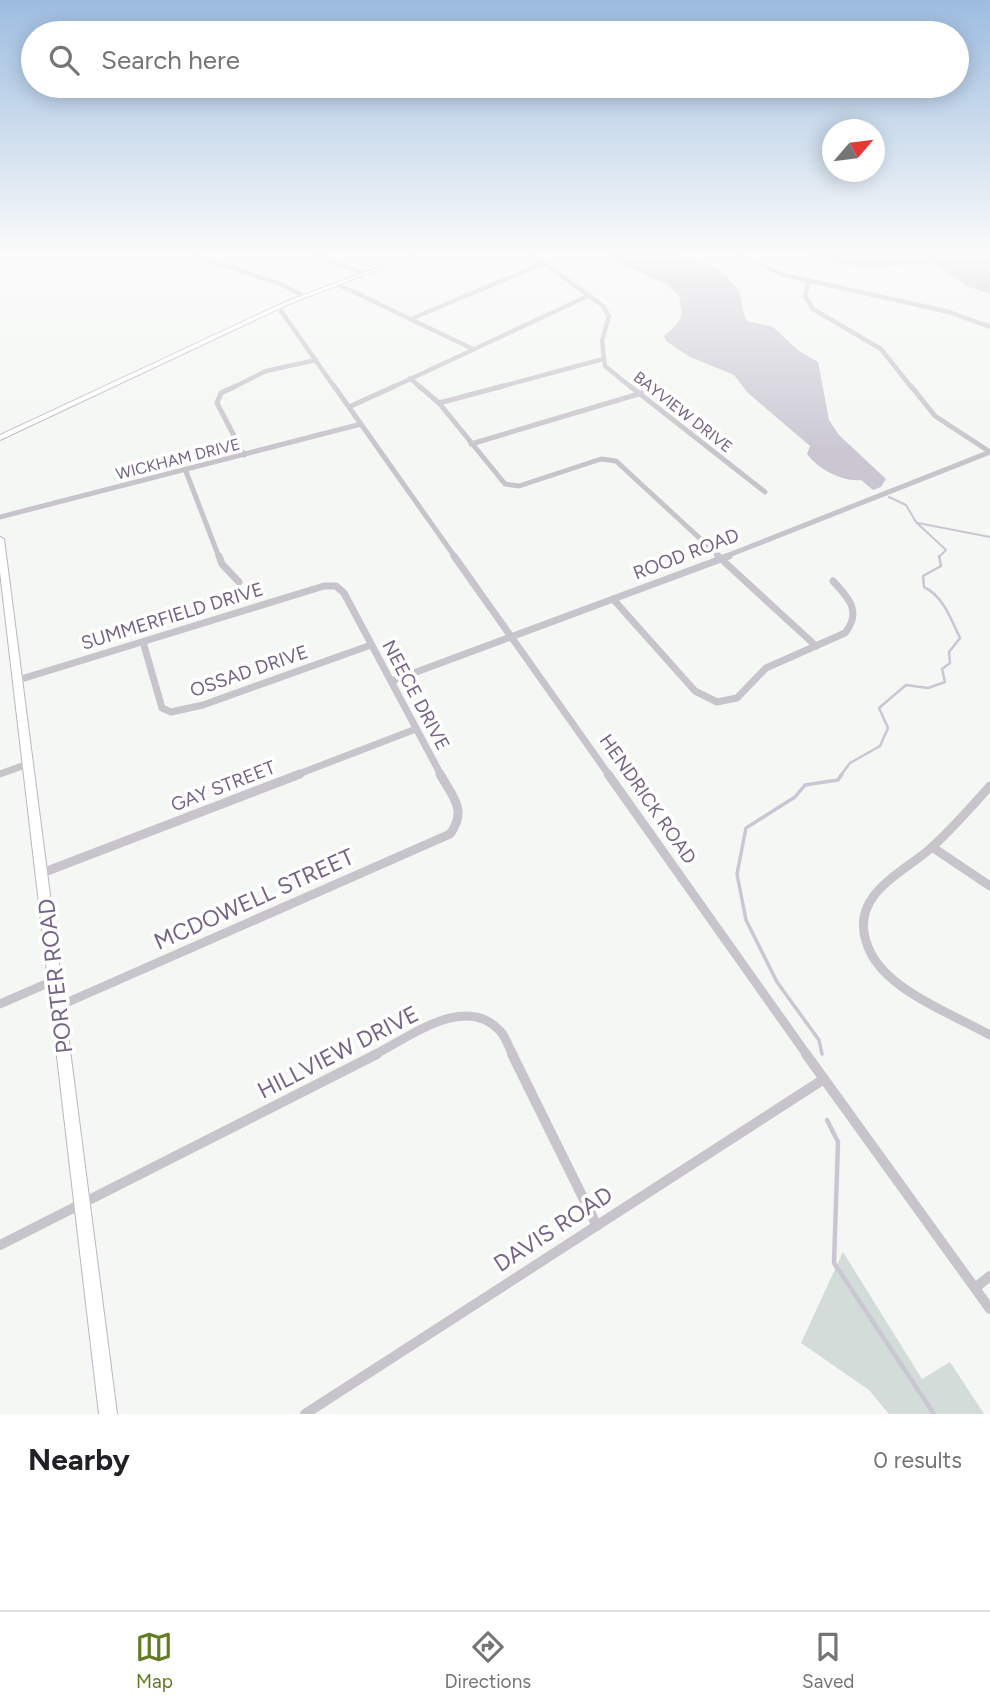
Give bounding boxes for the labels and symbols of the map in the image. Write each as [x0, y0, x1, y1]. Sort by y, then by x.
north arrow [822, 119, 885, 182]
street label: BAYVIEW DRIVE [630, 367, 736, 457]
street label: WICKHAM DRIVE [114, 434, 242, 484]
street label: ROOD ROAD [630, 523, 742, 585]
street label: SUMMERFIELD DRIVE [78, 577, 266, 655]
street label: NEECE DRIVE [377, 636, 455, 754]
street label: OSSAD DRIVE [187, 640, 311, 702]
street label: HENDRICK ROAD [595, 730, 701, 868]
street label: GAY STREET [167, 755, 279, 816]
street label: MCDOWELL STREET [150, 842, 359, 956]
street label: PORTER ROAD [32, 897, 78, 1055]
street label: HILLVIEW DRIVE [253, 999, 423, 1105]
street label: DAVIS ROAD [488, 1180, 618, 1278]

